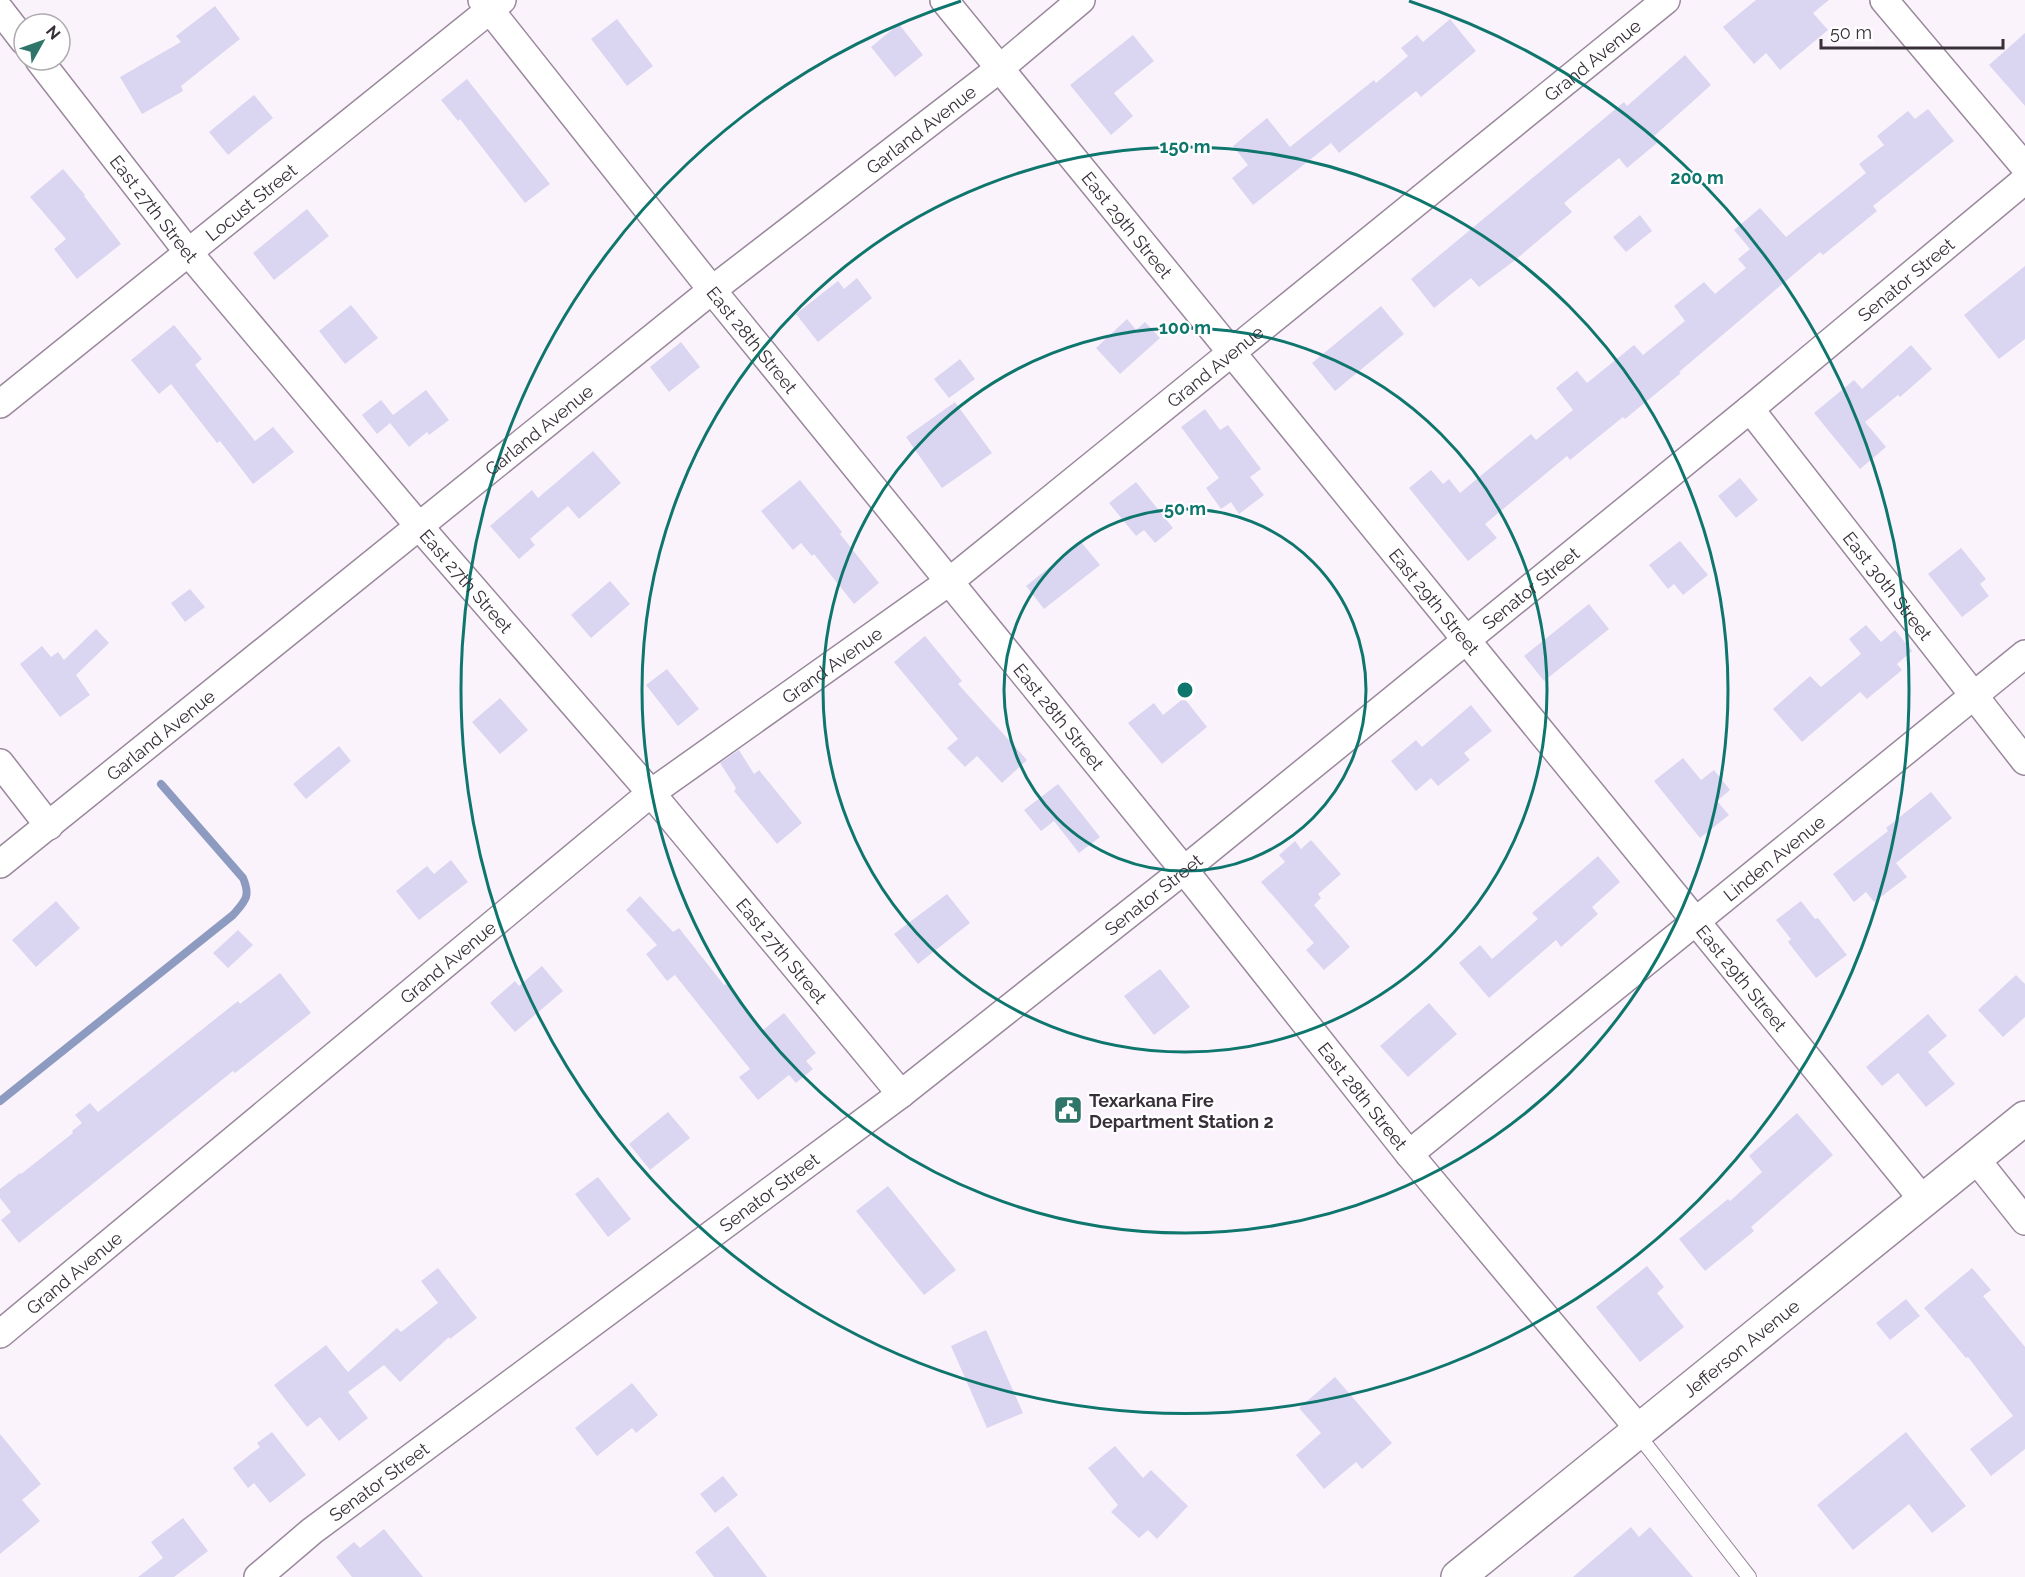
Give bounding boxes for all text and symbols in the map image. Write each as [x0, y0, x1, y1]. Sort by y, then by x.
north arrow [12, 12, 72, 72]
scale bar [1821, 12, 2002, 50]
street label: Grand Avenue [1540, 14, 1645, 105]
text: N [42, 22, 64, 43]
text: 50 m [1830, 22, 1872, 43]
street label: Garland Avenue [862, 80, 980, 178]
text: 150 m [1160, 136, 1211, 157]
street label: East 27th Street [106, 151, 203, 266]
street label: Locust Street [201, 159, 301, 245]
street label: East 29th Street [1078, 167, 1177, 282]
text: 200 m [1670, 167, 1724, 188]
street label: Senator Street [1853, 233, 1958, 325]
street label: East 28th Street [703, 282, 802, 397]
text: 100 m [1159, 317, 1211, 338]
street label: Grand Avenue [1162, 321, 1268, 411]
street label: Garland Avenue [480, 380, 597, 480]
text: 50 m [1164, 498, 1206, 519]
street label: East 27th Street [416, 525, 517, 637]
street label: East 30th Street [1839, 527, 1937, 644]
street label: Senator Street [1478, 542, 1583, 634]
street label: East 29th Street [1385, 544, 1484, 659]
street label: Grand Avenue [778, 622, 886, 708]
street label: East 28th Street [1010, 659, 1109, 774]
centre of rings [1175, 680, 1195, 700]
street label: Garland Avenue [102, 685, 219, 785]
street label: Linden Avenue [1719, 810, 1829, 905]
street label: Senator Street [1100, 849, 1206, 939]
street label: East 27th Street [732, 894, 832, 1007]
street label: Grand Avenue [396, 916, 500, 1008]
street label: East 29th Street [1692, 920, 1791, 1035]
street label: East 28th Street [1314, 1038, 1412, 1154]
place label: Texarkana Fire Department Station 2 [1089, 1090, 1274, 1132]
public building icon: Texarkana Fire Department Station 2 [1052, 1094, 1084, 1126]
street label: Senator Street [715, 1148, 823, 1236]
street label: Grand Avenue [22, 1227, 126, 1318]
street label: Jefferson Avenue [1679, 1294, 1804, 1401]
street label: Senator Street [325, 1438, 433, 1525]

